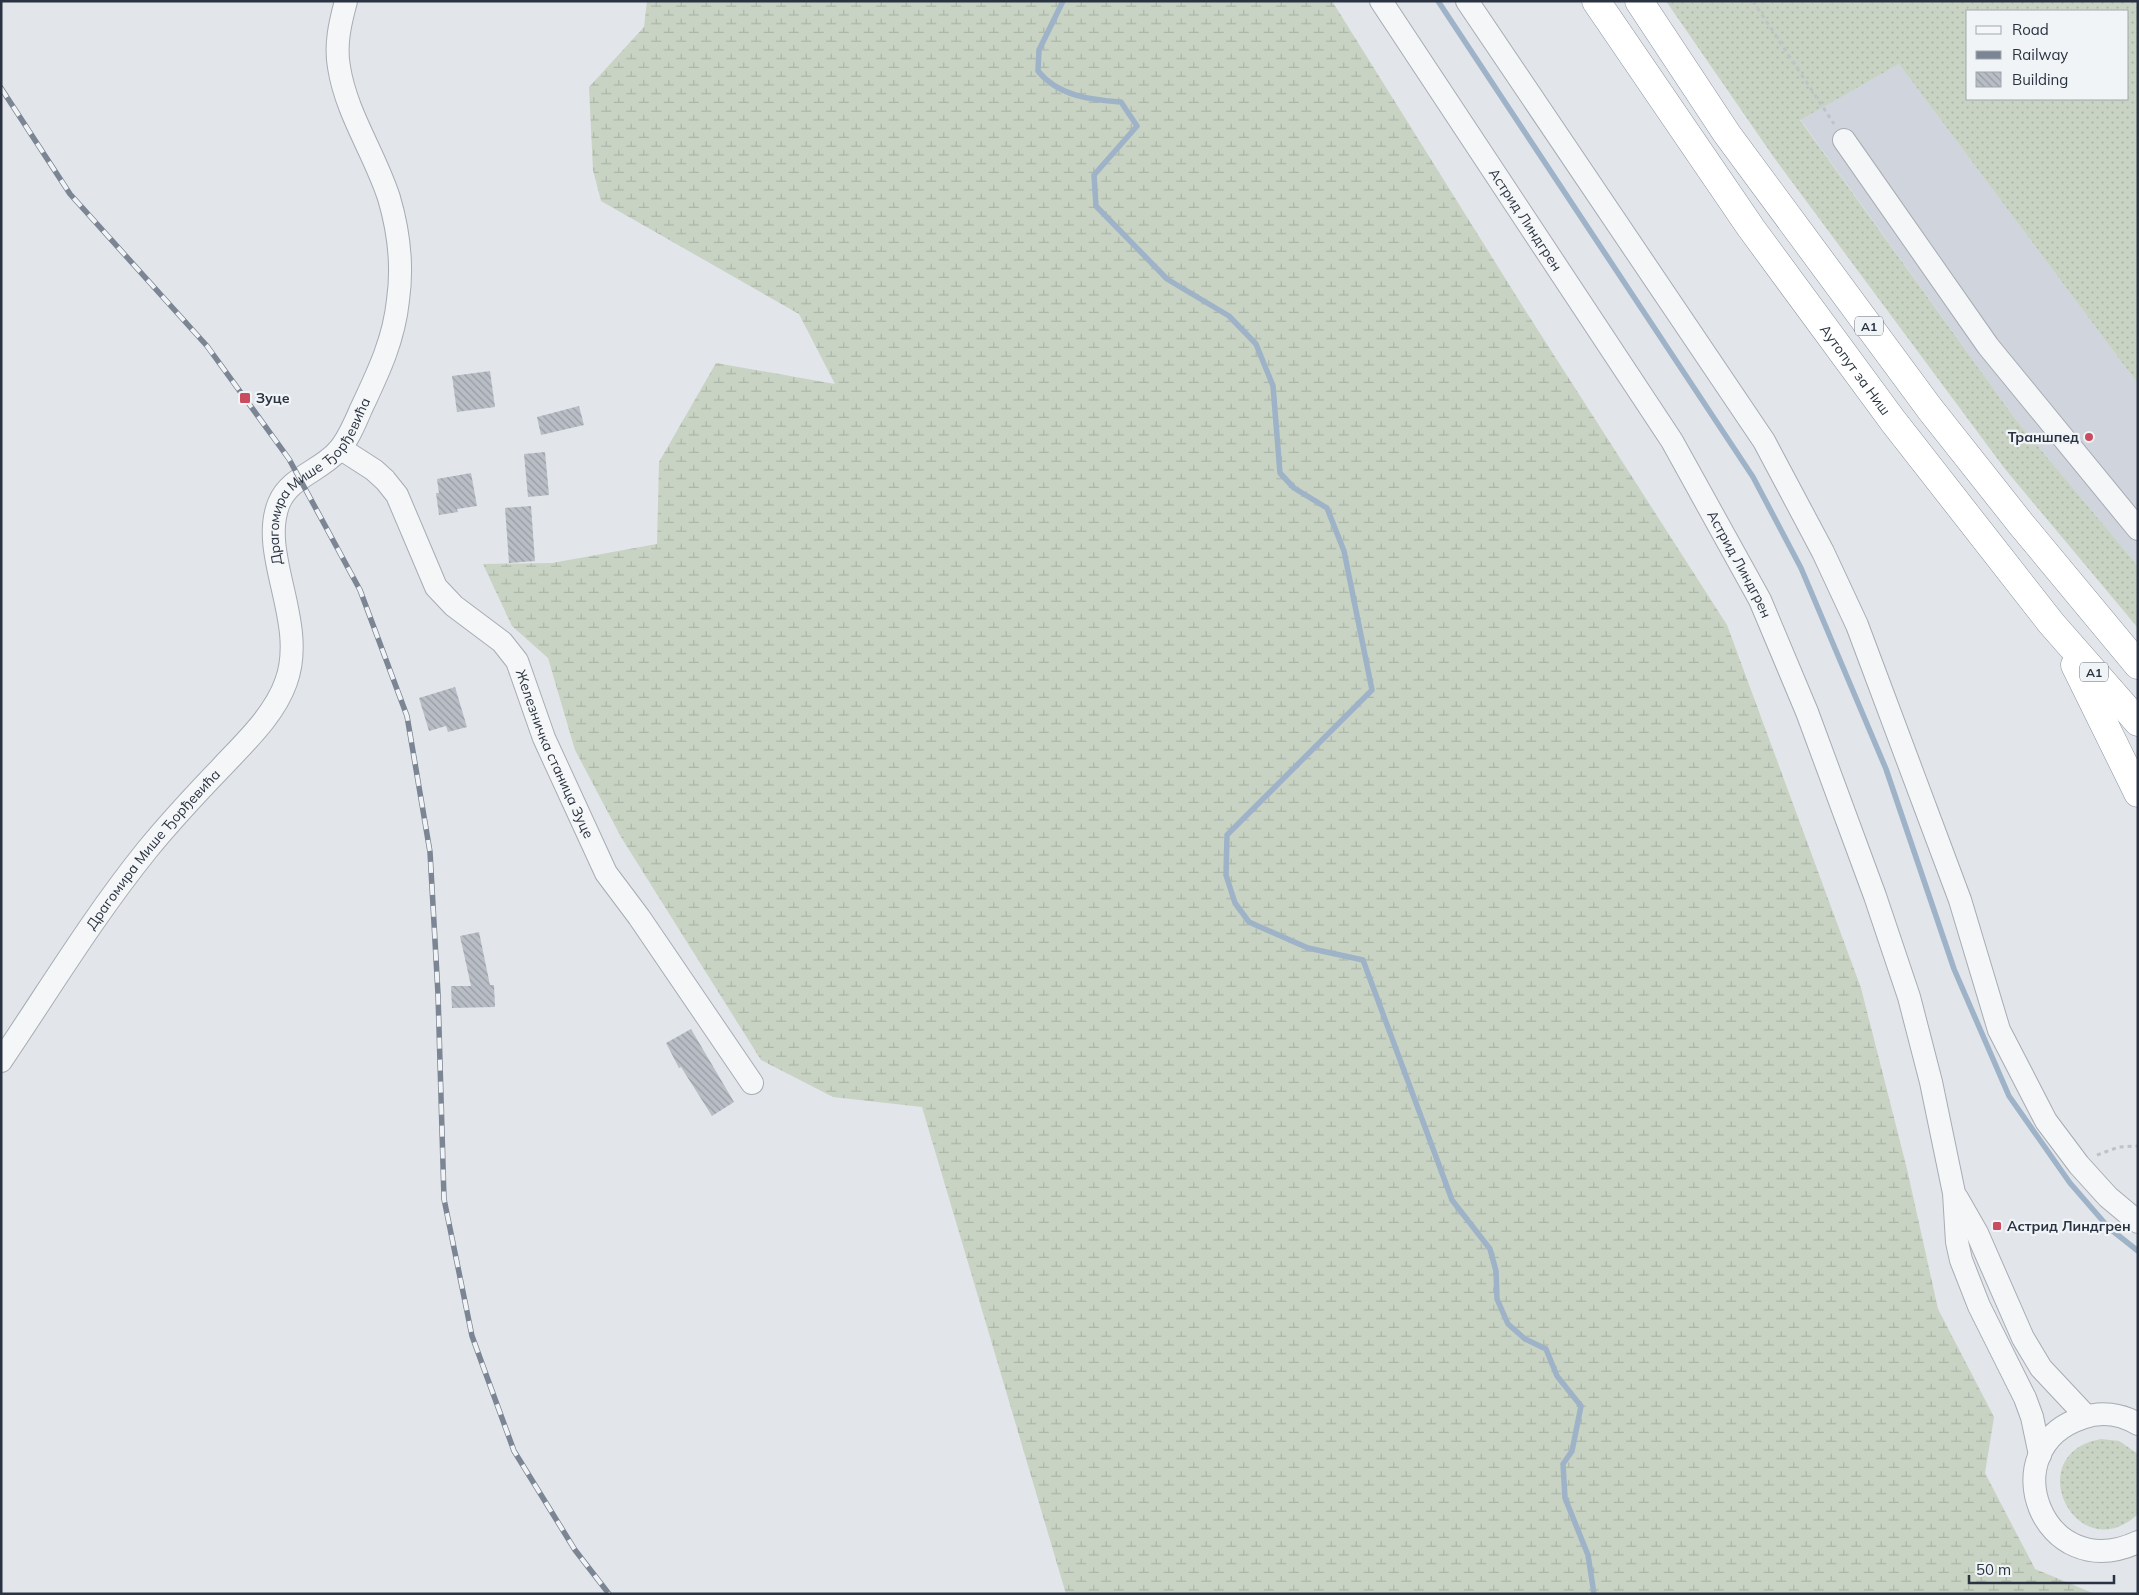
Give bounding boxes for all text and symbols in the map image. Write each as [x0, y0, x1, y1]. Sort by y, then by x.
legend [1966, 10, 2129, 100]
text: Road [2012, 20, 2049, 39]
text: Railway [2012, 45, 2068, 64]
text: Building [2012, 70, 2068, 89]
street label: Астрид Линдгрен [1485, 165, 1566, 274]
road number: A1 [1855, 316, 1883, 336]
street label: Аутопут за Ниш [1816, 321, 1895, 419]
place label: Зуце [256, 389, 290, 407]
marker: Зуце [238, 391, 252, 405]
street label: Драгомира Мише Ђорђевића [265, 394, 374, 566]
place label: Траншпед [2008, 428, 2079, 446]
marker: Траншпед [2083, 431, 2095, 443]
street label: Астрид Линдгрен [1703, 507, 1775, 621]
road number: A1 [2080, 662, 2108, 682]
street label: Железничка станица Зуце [512, 667, 598, 841]
street label: Драгомира Мише Ђорђевића [82, 765, 224, 933]
place label: Астрид Линдгрен [2007, 1217, 2131, 1235]
marker: Астрид Линдгрен [1991, 1220, 2003, 1232]
scale bar [1969, 1552, 2114, 1584]
text: 50 m [1976, 1560, 2011, 1579]

